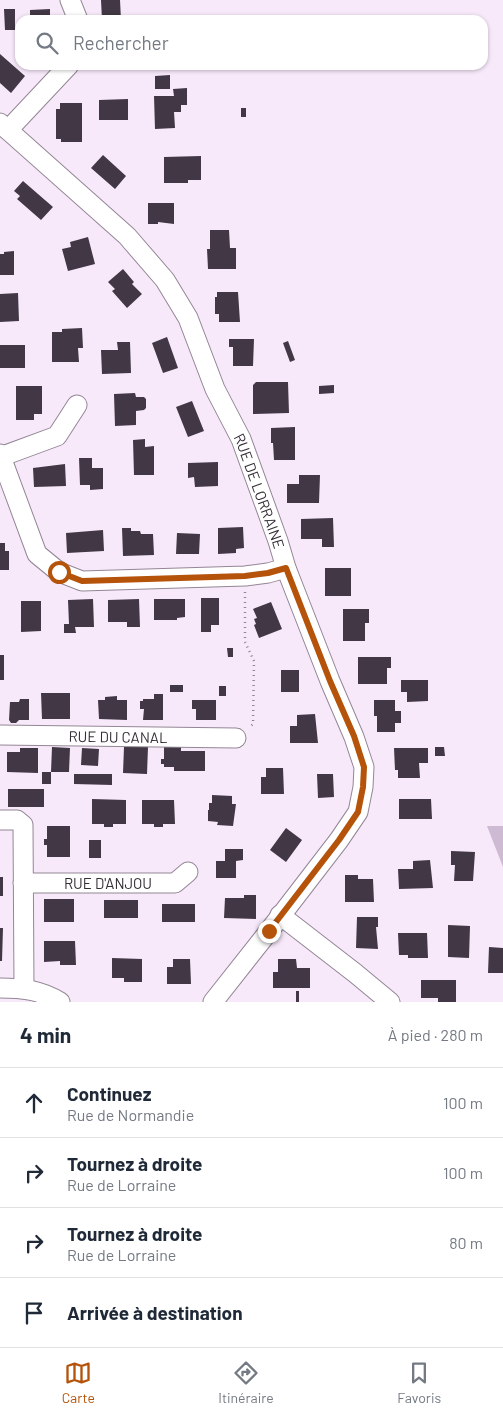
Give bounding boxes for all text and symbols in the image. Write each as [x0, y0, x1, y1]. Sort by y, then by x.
search box [15, 15, 488, 70]
icon: search [33, 29, 61, 57]
text: Rechercher [73, 31, 169, 54]
street label: RUE DE LORRAINE [230, 430, 289, 550]
route start [48, 561, 71, 584]
street label: RUE DU CANAL [68, 727, 168, 746]
street label: RUE D'ANJOU [64, 874, 152, 892]
route end [258, 920, 281, 943]
text: 4 min [20, 1022, 71, 1047]
text: À pied · 280 m [388, 1025, 483, 1044]
text: Continuez [67, 1082, 151, 1105]
icon: ahead [20, 1089, 48, 1117]
text: 100 m [443, 1093, 483, 1112]
text: Rue de Normandie [67, 1105, 194, 1124]
text: Tournez à droite [67, 1152, 203, 1175]
icon: right [20, 1159, 48, 1187]
text: 100 m [443, 1163, 483, 1182]
text: Rue de Lorraine [67, 1175, 176, 1194]
text: Tournez à droite [67, 1222, 203, 1245]
icon: right [20, 1229, 48, 1257]
text: 80 m [449, 1233, 483, 1252]
text: Rue de Lorraine [67, 1245, 176, 1264]
icon: arrive [20, 1299, 48, 1327]
text: Arrivée à destination [67, 1301, 243, 1324]
tab: Carte [62, 1359, 95, 1406]
tab: Itinéraire [218, 1359, 274, 1406]
tab: Favoris [397, 1359, 441, 1406]

